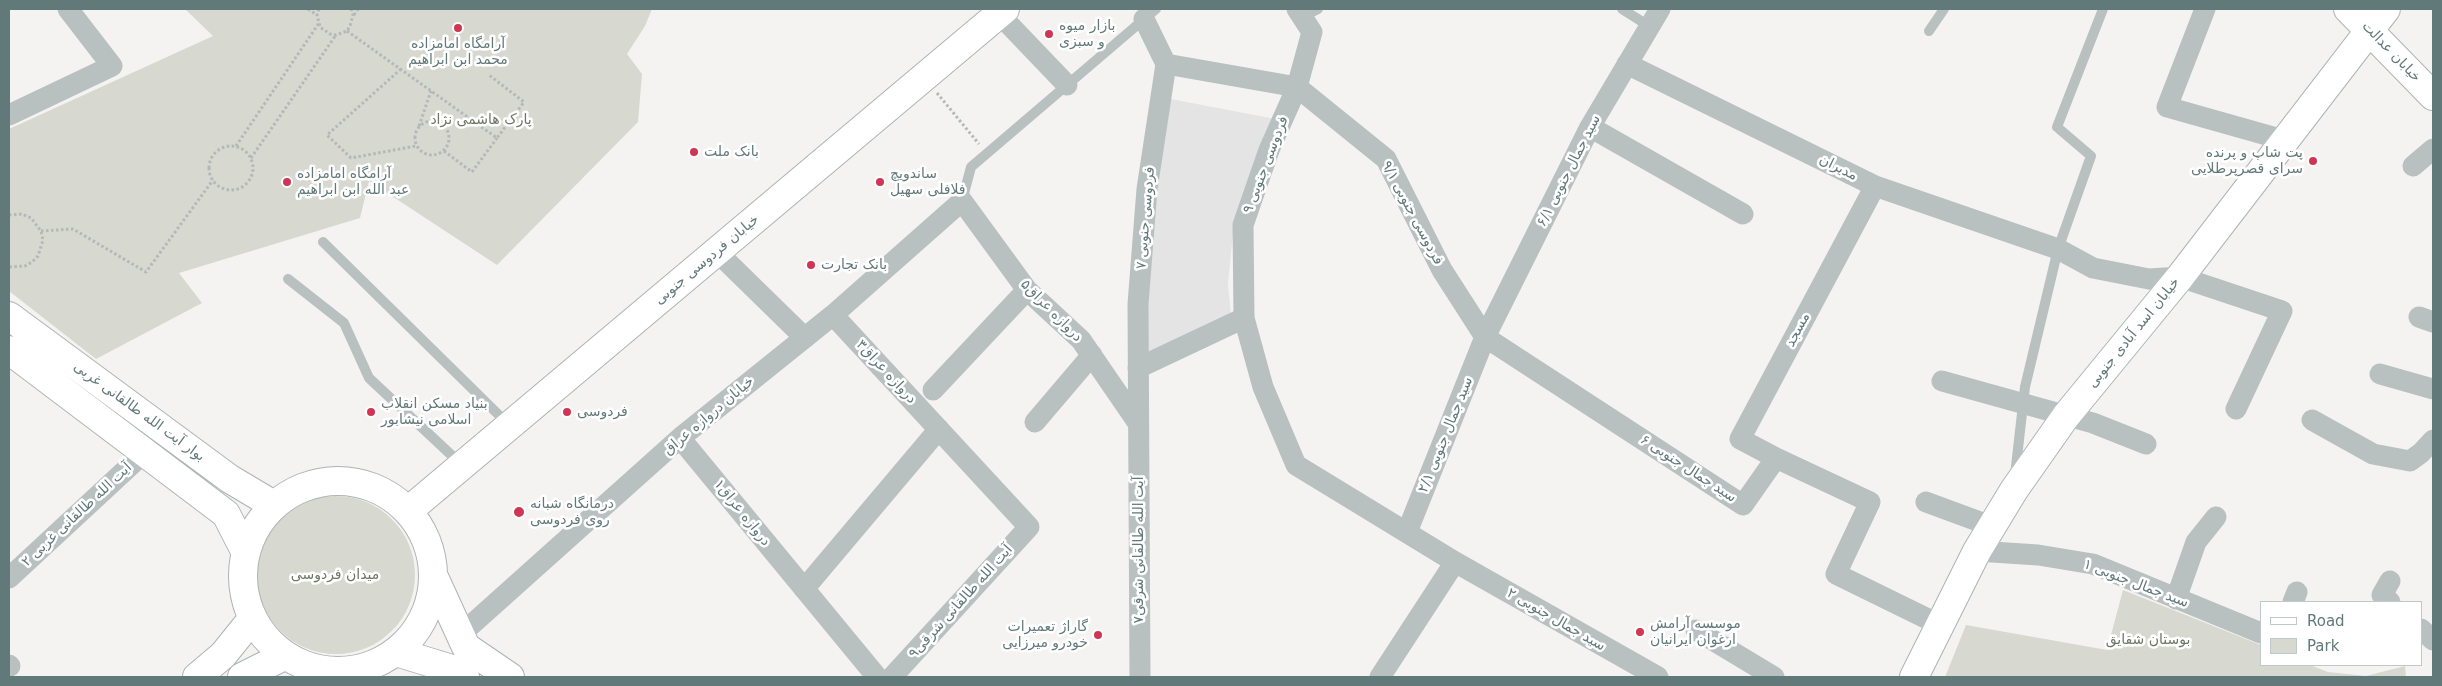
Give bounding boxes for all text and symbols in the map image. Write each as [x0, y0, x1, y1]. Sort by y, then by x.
place label: بازار میوه و سبزی [1059, 18, 1115, 50]
street label: خیابان عدالت [2358, 18, 2424, 86]
marker: آرامگاه امامزاده محمد ابن ابراهیم [452, 22, 464, 34]
marker: بازار میوه و سبزی [1043, 28, 1055, 40]
place label: آرامگاه امامزاده محمد ابن ابراهیم [408, 36, 508, 68]
park label: پارک هاشمی نژاد [430, 112, 532, 128]
street label: سید جمال جنوبی ۶/۱ [1534, 112, 1604, 230]
street label: فردوسی جنوبی ۹ [1240, 114, 1292, 216]
place label: بانک ملت [704, 144, 759, 160]
place label: پت شاپ و پرنده سرای قصرپرطلایی [2191, 145, 2303, 178]
marker: بانک ملت [688, 146, 700, 158]
street label: مدیران [1816, 152, 1860, 184]
marker: پت شاپ و پرنده سرای قصرپرطلایی [2307, 155, 2319, 167]
street label: فردوسی جنوبی ۹/۱ [1378, 158, 1446, 268]
place label: آرامگاه امامزاده عبد الله ابن ابراهیم [297, 166, 409, 198]
place label: ساندویچ فلافلی سهیل [890, 166, 966, 198]
street label: فردوسی جنوبی ۷ [1133, 166, 1159, 270]
marker: آرامگاه امامزاده عبد الله ابن ابراهیم [281, 176, 293, 188]
marker: ساندویچ فلافلی سهیل [874, 176, 886, 188]
street label: خیابان فردوسی جنوبی [651, 211, 763, 309]
place label: بانک تجارت [821, 257, 887, 273]
marker: بانک تجارت [805, 259, 817, 271]
street label: خیابان اسد آبادی جنوبی [2084, 275, 2184, 391]
street label: دروازه عراق۵ [1017, 277, 1085, 345]
street label: مسجد [1782, 310, 1814, 350]
street label: دروازه عراق۳ [852, 337, 920, 407]
street label: بوار آیت الله طالقانی غربی [70, 359, 208, 465]
street label: خیابان دروازه عراق [660, 373, 758, 459]
street label: سید جمال جنوبی ۲/۱ [1415, 375, 1477, 495]
place label: بنیاد مسکن انقلاب اسلامی نیشابور [381, 396, 488, 428]
place label: فردوسی [577, 404, 628, 420]
marker: بنیاد مسکن انقلاب اسلامی نیشابور [365, 406, 377, 418]
marker: فردوسی [561, 406, 573, 418]
street label: سید جمال جنوبی ۶ [1637, 432, 1739, 506]
street label: آیت الله طالقانی غربی ۲ [18, 460, 136, 570]
street label: دروازه عراق۱ [710, 476, 774, 550]
street label: آیت الله طالقانی شرقی۷ [1131, 476, 1147, 624]
place label: درمانگاه شبانه روی فردوسی [530, 496, 614, 528]
marker: درمانگاه شبانه روی فردوسی [512, 505, 526, 519]
street label: آیت الله طالقانی شرقی۹ [906, 542, 1016, 662]
street label: سید جمال جنوبی ۱ [2081, 556, 2191, 612]
park label: میدان فردوسی [291, 567, 379, 583]
street label: سید جمال جنوبی ۲ [1504, 585, 1608, 655]
legend [2260, 601, 2422, 666]
text: Road [2307, 612, 2345, 630]
place label: موسسه آرامش ارغوان ایرانیان [1650, 616, 1741, 648]
place label: گاراژ تعمیرات خودرو میرزایی [1002, 619, 1088, 652]
marker: موسسه آرامش ارغوان ایرانیان [1634, 626, 1646, 638]
marker: گاراژ تعمیرات خودرو میرزایی [1092, 629, 1104, 641]
park label: بوستان شقایق [2106, 632, 2190, 648]
text: Park [2307, 637, 2339, 655]

